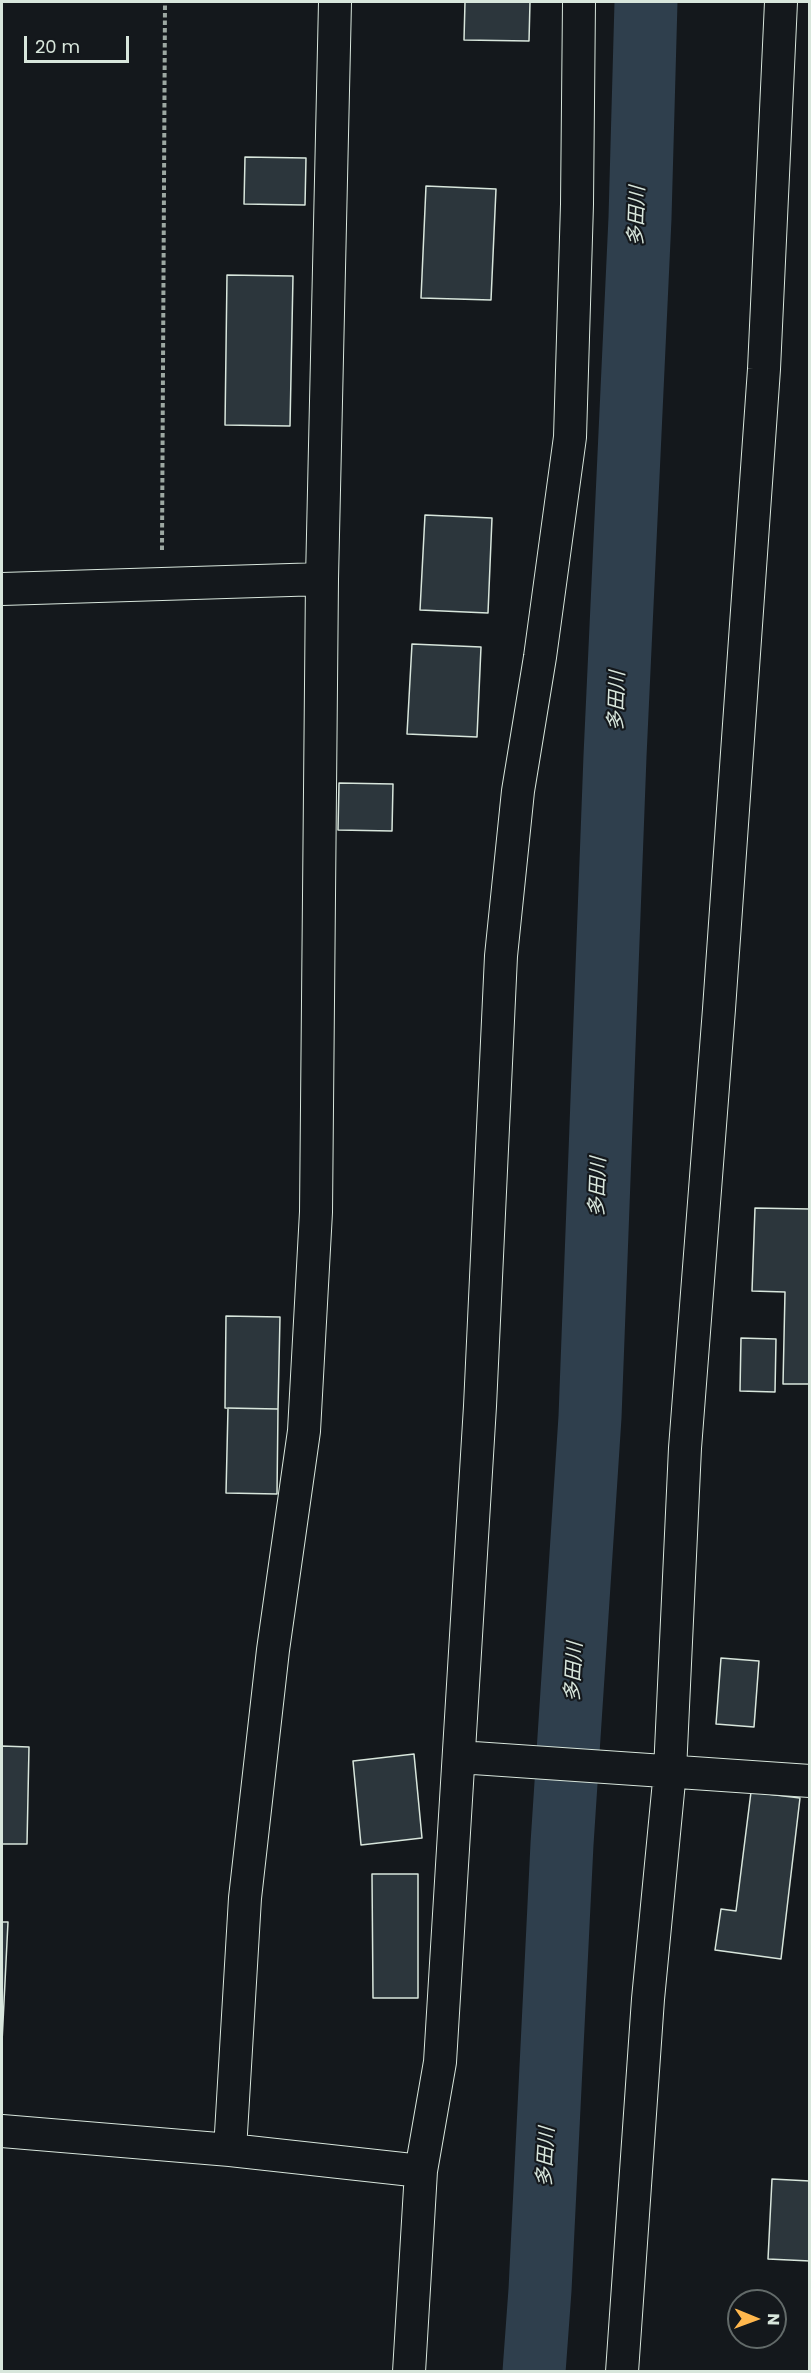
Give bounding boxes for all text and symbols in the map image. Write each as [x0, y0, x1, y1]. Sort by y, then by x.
scale bar [27, 24, 132, 62]
text: 20 m [35, 34, 80, 59]
water label: 多田川 [625, 186, 651, 246]
water label: 多田川 [605, 671, 631, 731]
water label: 多田川 [586, 1157, 612, 1217]
water label: 多田川 [561, 1641, 589, 1703]
water label: 多田川 [533, 2126, 561, 2188]
north arrow [727, 2289, 787, 2349]
text: N [762, 2313, 785, 2326]

